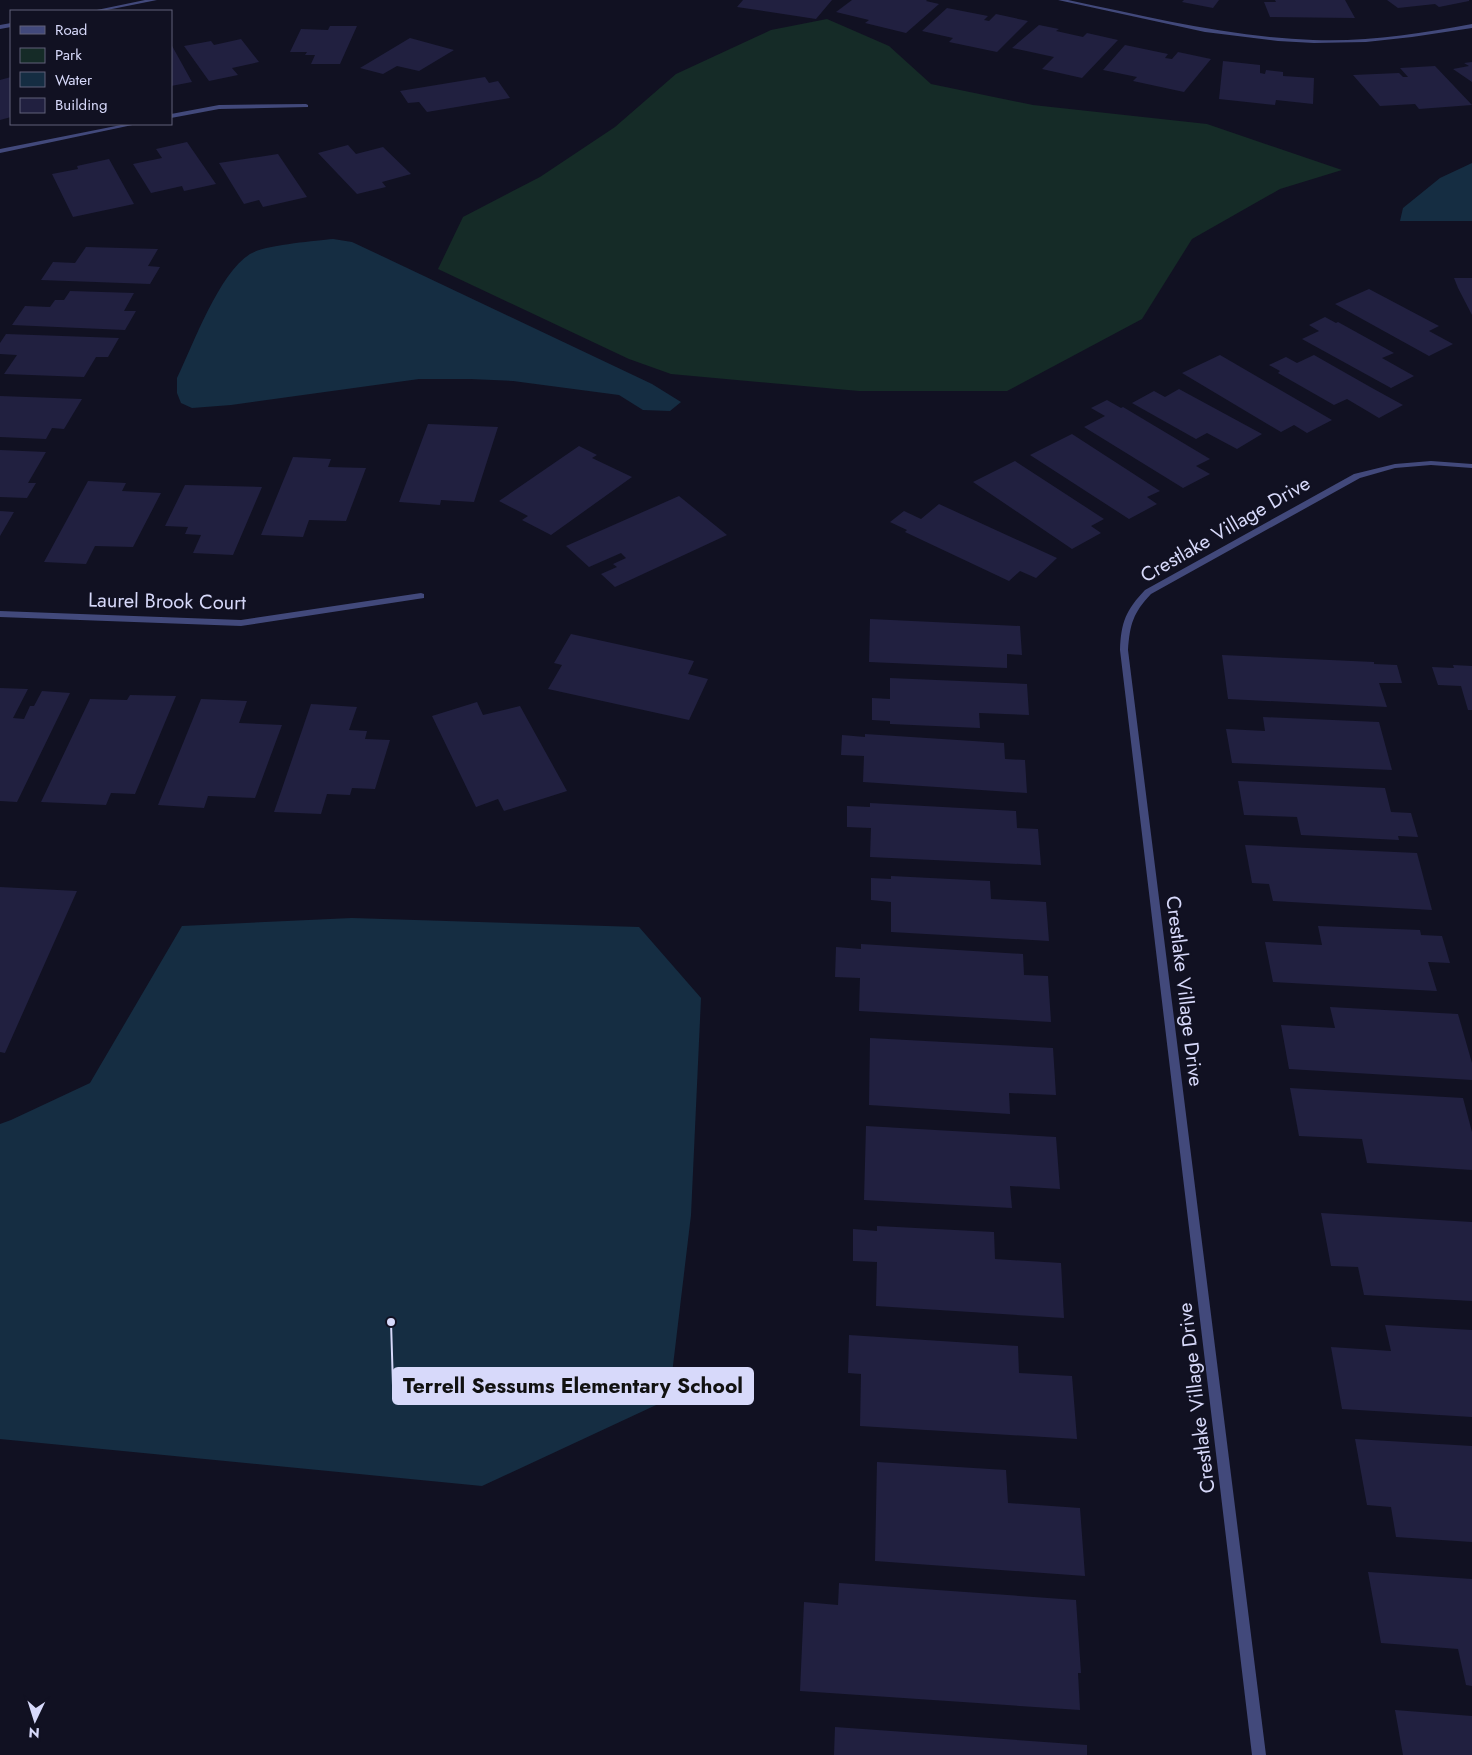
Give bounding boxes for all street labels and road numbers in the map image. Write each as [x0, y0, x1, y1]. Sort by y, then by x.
street label: Crestlake Village Drive [1135, 469, 1316, 590]
street label: Laurel Brook Court [88, 586, 246, 617]
street label: Crestlake Village Drive [1158, 894, 1211, 1088]
street label: Crestlake Village Drive [1170, 1301, 1223, 1495]

